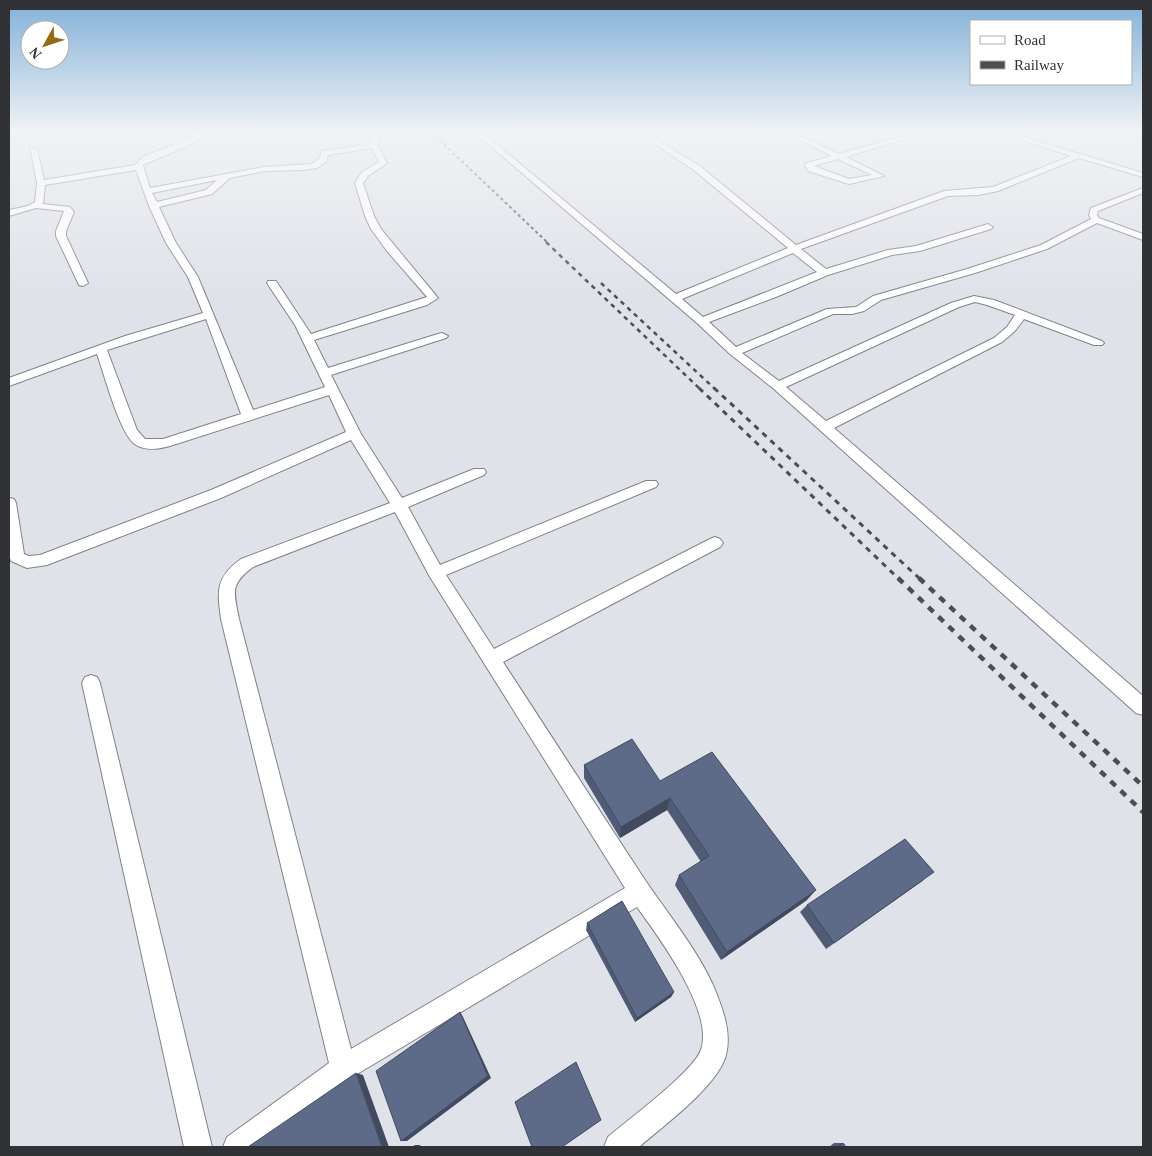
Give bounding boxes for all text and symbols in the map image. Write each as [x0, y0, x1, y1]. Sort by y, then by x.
north arrow [20, 20, 70, 70]
legend [970, 20, 1132, 85]
text: Road [1014, 32, 1046, 48]
text: N [26, 44, 44, 62]
text: Railway [1014, 57, 1064, 73]

